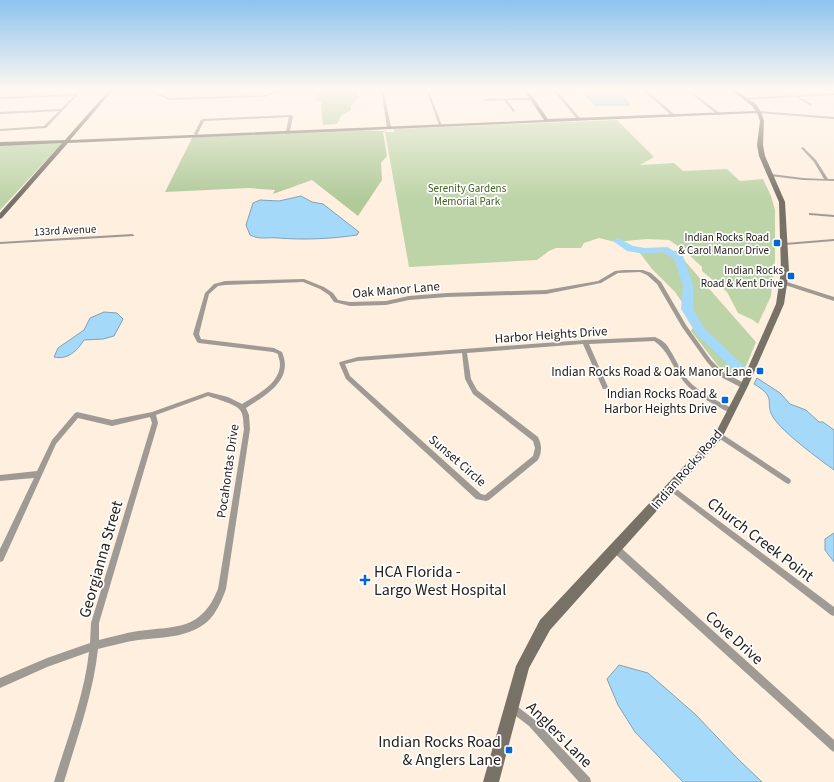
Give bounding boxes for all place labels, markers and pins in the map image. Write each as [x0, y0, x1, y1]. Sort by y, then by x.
place label: Indian Rocks Road & Carol Manor Drive [678, 230, 770, 258]
marker: Indian Rocks Road & Carol Manor Drive [772, 238, 782, 248]
place label: Indian Rocks Road & Kent Drive [701, 263, 784, 291]
marker: Indian Rocks Road & Kent Drive [786, 271, 796, 281]
place label: Indian Rocks Road & Oak Manor Lane [551, 363, 752, 381]
marker: Indian Rocks Road & Oak Manor Lane [755, 366, 765, 376]
place label: Indian Rocks Road & Harbor Heights Drive [604, 385, 717, 418]
marker: Indian Rocks Road & Harbor Heights Drive [720, 395, 730, 405]
place label: HCA Florida - Largo West Hospital [374, 561, 506, 601]
marker: HCA Florida - Largo West Hospital [359, 574, 371, 586]
place label: Indian Rocks Road & Anglers Lane [378, 731, 501, 771]
marker: Indian Rocks Road & Anglers Lane [504, 745, 514, 755]

